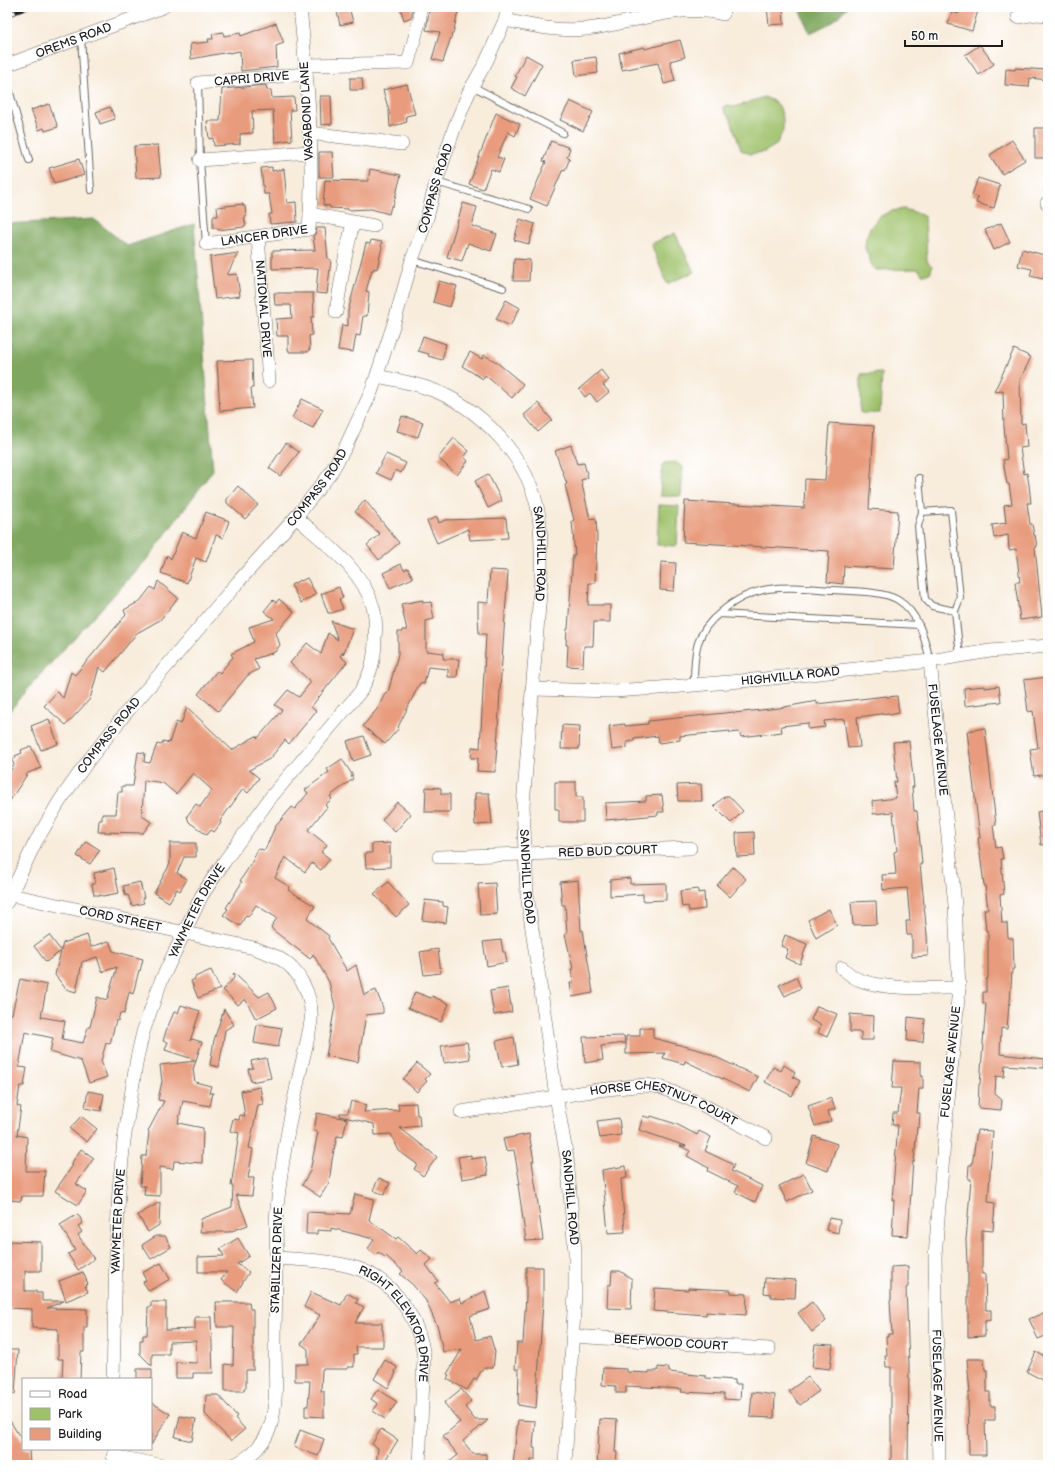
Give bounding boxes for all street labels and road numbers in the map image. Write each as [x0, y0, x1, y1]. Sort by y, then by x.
street label: OREMS ROAD [33, 19, 114, 61]
street label: VAGABOND LANE [297, 61, 317, 161]
street label: CAPRI DRIVE [214, 68, 290, 89]
street label: COMPASS ROAD [415, 141, 456, 235]
street label: LANCER DRIVE [220, 222, 309, 249]
street label: NATIONAL DRIVE [252, 259, 275, 358]
street label: COMPASS ROAD [283, 446, 351, 530]
street label: SANDHILL ROAD [530, 505, 549, 602]
street label: HIGHVILLA ROAD [740, 663, 841, 688]
street label: FUSELAGE AVENUE [925, 683, 951, 796]
street label: COMPASS ROAD [74, 694, 144, 777]
street label: SANDHILL ROAD [517, 829, 539, 925]
street label: RED BUD COURT [558, 842, 659, 860]
street label: YAWMETER DRIVE [165, 861, 228, 961]
street label: CORD STREET [78, 902, 164, 935]
street label: FUSELAGE AVENUE [938, 1005, 964, 1119]
street label: HORSE CHESTNUT COURT [589, 1077, 741, 1130]
street label: SANDHILL ROAD [558, 1149, 582, 1246]
street label: YAWMETER DRIVE [108, 1168, 129, 1275]
street label: STABILIZER DRIVE [268, 1207, 286, 1313]
street label: RIGHT ELEVATOR DRIVE [356, 1262, 432, 1383]
street label: FUSELAGE AVENUE [929, 1329, 946, 1442]
street label: BEEFWOOD COURT [613, 1331, 729, 1354]

